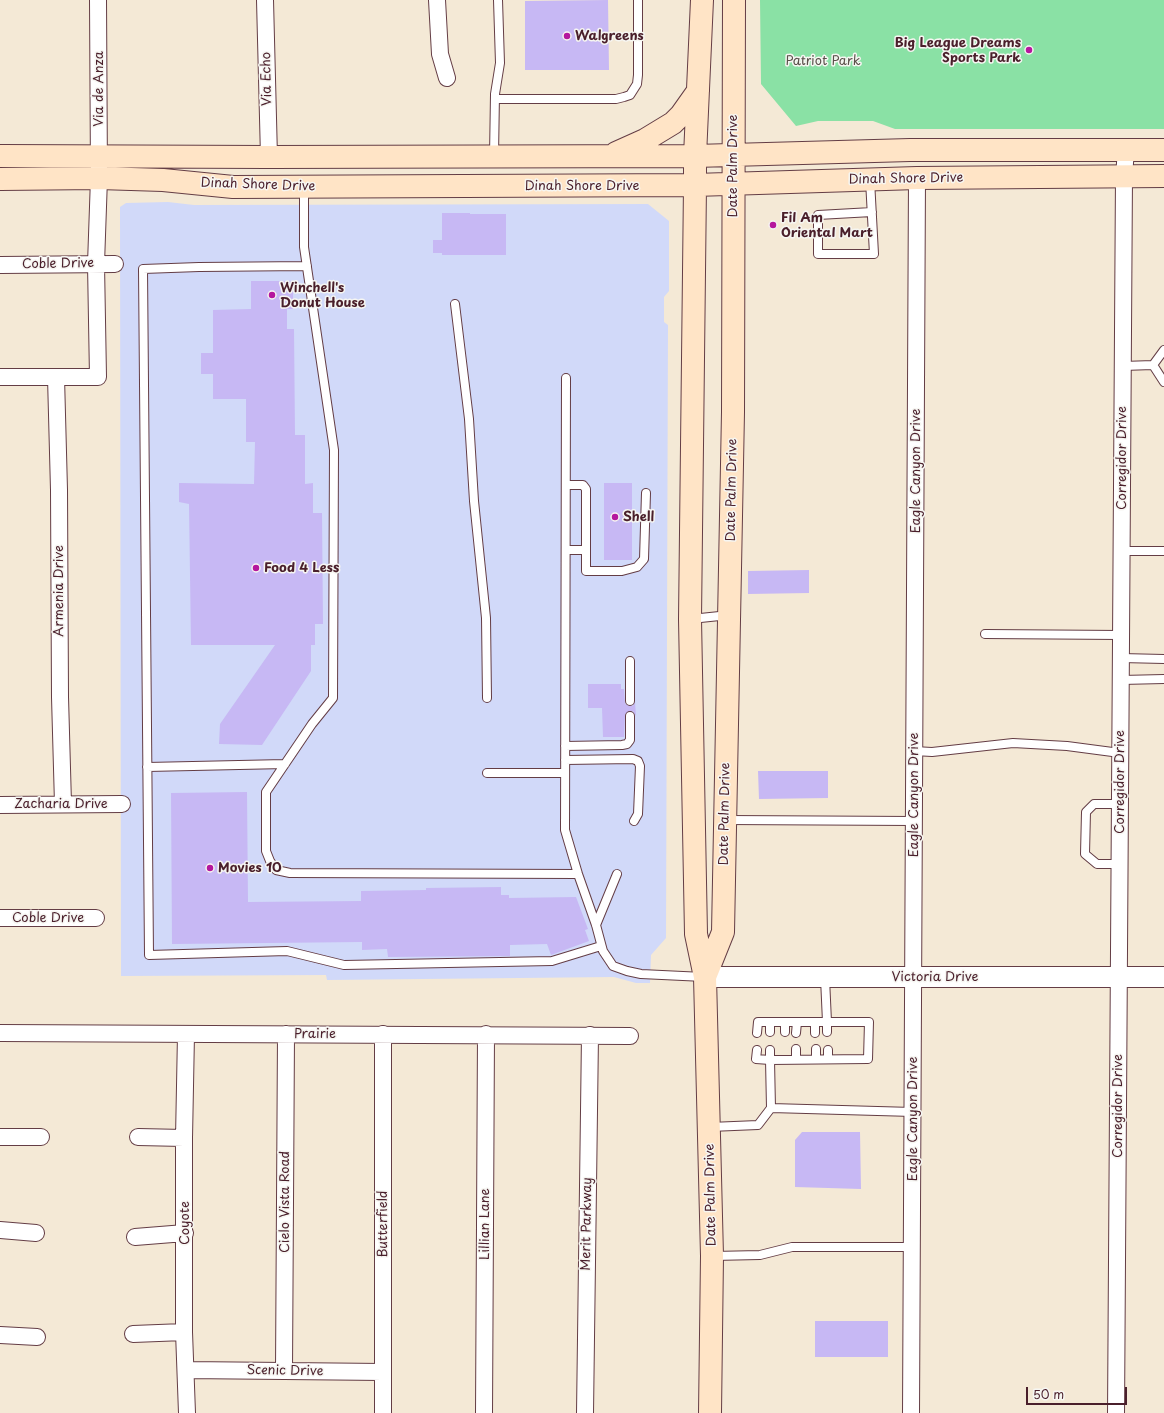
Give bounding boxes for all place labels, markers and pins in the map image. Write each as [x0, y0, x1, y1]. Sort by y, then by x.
place label: Walgreens [575, 28, 644, 44]
marker: Walgreens [562, 31, 572, 41]
place label: Big League Dreams Sports Park [895, 35, 1021, 66]
marker: Big League Dreams Sports Park [1024, 45, 1034, 55]
place label: Fil Am Oriental Mart [781, 210, 873, 241]
marker: Fil Am Oriental Mart [768, 220, 778, 230]
place label: Winchell's Donut House [280, 280, 365, 311]
marker: Winchell's Donut House [267, 290, 277, 300]
place label: Shell [623, 509, 654, 525]
marker: Shell [610, 512, 620, 522]
place label: Food 4 Less [264, 560, 339, 576]
marker: Food 4 Less [251, 563, 261, 573]
place label: Movies 10 [218, 860, 282, 876]
marker: Movies 10 [205, 863, 215, 873]

